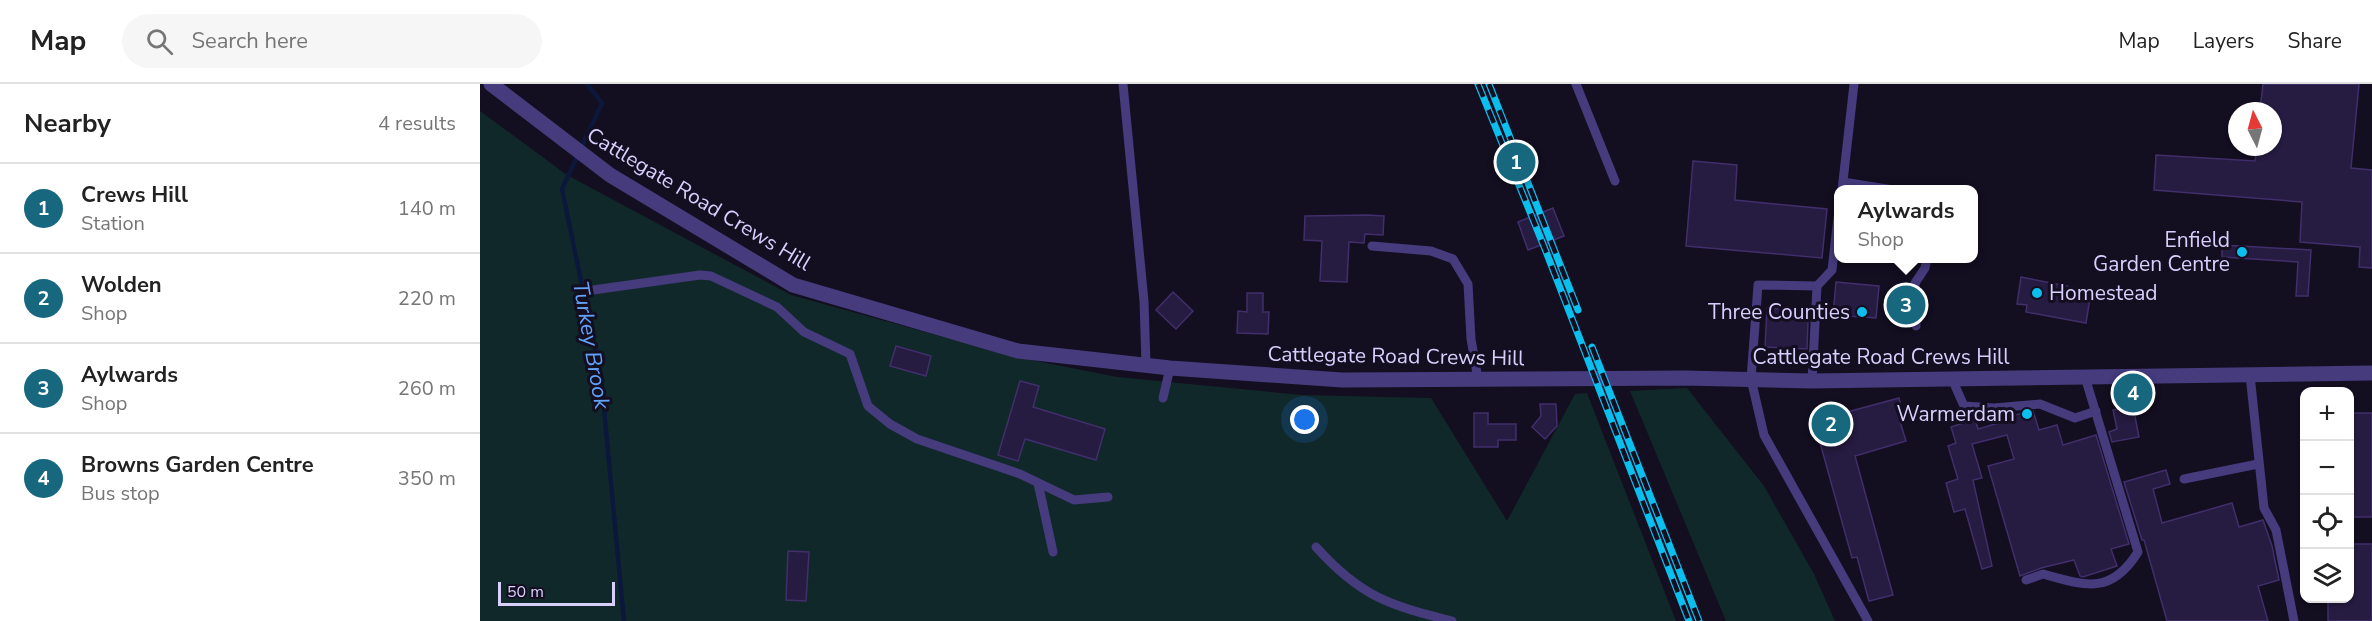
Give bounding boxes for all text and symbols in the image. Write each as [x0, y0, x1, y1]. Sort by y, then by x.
search box [122, 14, 542, 68]
text: Map [30, 22, 86, 60]
icon: search [143, 25, 176, 58]
text: Search here [191, 26, 308, 56]
text: Map [2118, 27, 2160, 55]
text: Layers [2193, 27, 2254, 55]
text: Share [2287, 27, 2342, 55]
north arrow [2228, 102, 2282, 156]
text: Nearby [24, 106, 111, 141]
text: 4 results [378, 110, 456, 137]
street label: Cattlegate Road Crews Hill [582, 121, 817, 278]
pin: 1 [1496, 140, 1536, 184]
text: Crews Hill [81, 180, 188, 210]
popup [1834, 185, 1978, 263]
text: 1 [38, 195, 50, 222]
text: 140 m [398, 195, 456, 222]
text: Aylwards [1857, 196, 1955, 226]
text: Station [81, 210, 145, 237]
text: Shop [1857, 226, 1904, 253]
place label: Enfield Garden Centre [2093, 226, 2230, 278]
marker: Enfield Garden Centre [2235, 245, 2249, 259]
text: Wolden [81, 270, 162, 300]
water label: Turkey Brook [565, 279, 617, 412]
place label: Homestead [2049, 279, 2158, 307]
pin: 3 [1886, 282, 1926, 328]
text: 2 [38, 285, 50, 312]
text: 220 m [398, 285, 456, 312]
marker: Homestead [2030, 286, 2044, 300]
place label: Three Counties [1708, 298, 1850, 326]
text: Shop [81, 300, 127, 327]
marker: Three Counties [1855, 305, 1869, 319]
street label: Cattlegate Road Crews Hill [1267, 340, 1525, 372]
street label: Cattlegate Road Crews Hill [1753, 343, 2010, 371]
text: Aylwards [81, 360, 178, 390]
pin: 4 [2114, 370, 2152, 416]
text: 3 [38, 375, 50, 402]
text: 260 m [398, 375, 456, 402]
map controls [2300, 387, 2354, 603]
button: + [2300, 387, 2354, 441]
text: Shop [81, 390, 127, 417]
place label: Warmerdam [1897, 400, 2015, 428]
pin: 2 [1812, 402, 1850, 446]
your location [1290, 405, 1319, 434]
marker: Warmerdam [2020, 407, 2034, 421]
button: − [2300, 441, 2354, 495]
text: Browns Garden Centre [81, 450, 314, 480]
text: 4 [38, 465, 50, 492]
text: 350 m [398, 465, 456, 492]
text: Bus stop [81, 480, 160, 507]
button: locate [2300, 495, 2354, 549]
button: layers [2300, 549, 2354, 603]
scale bar [498, 579, 615, 606]
text: 50 m [507, 581, 544, 603]

